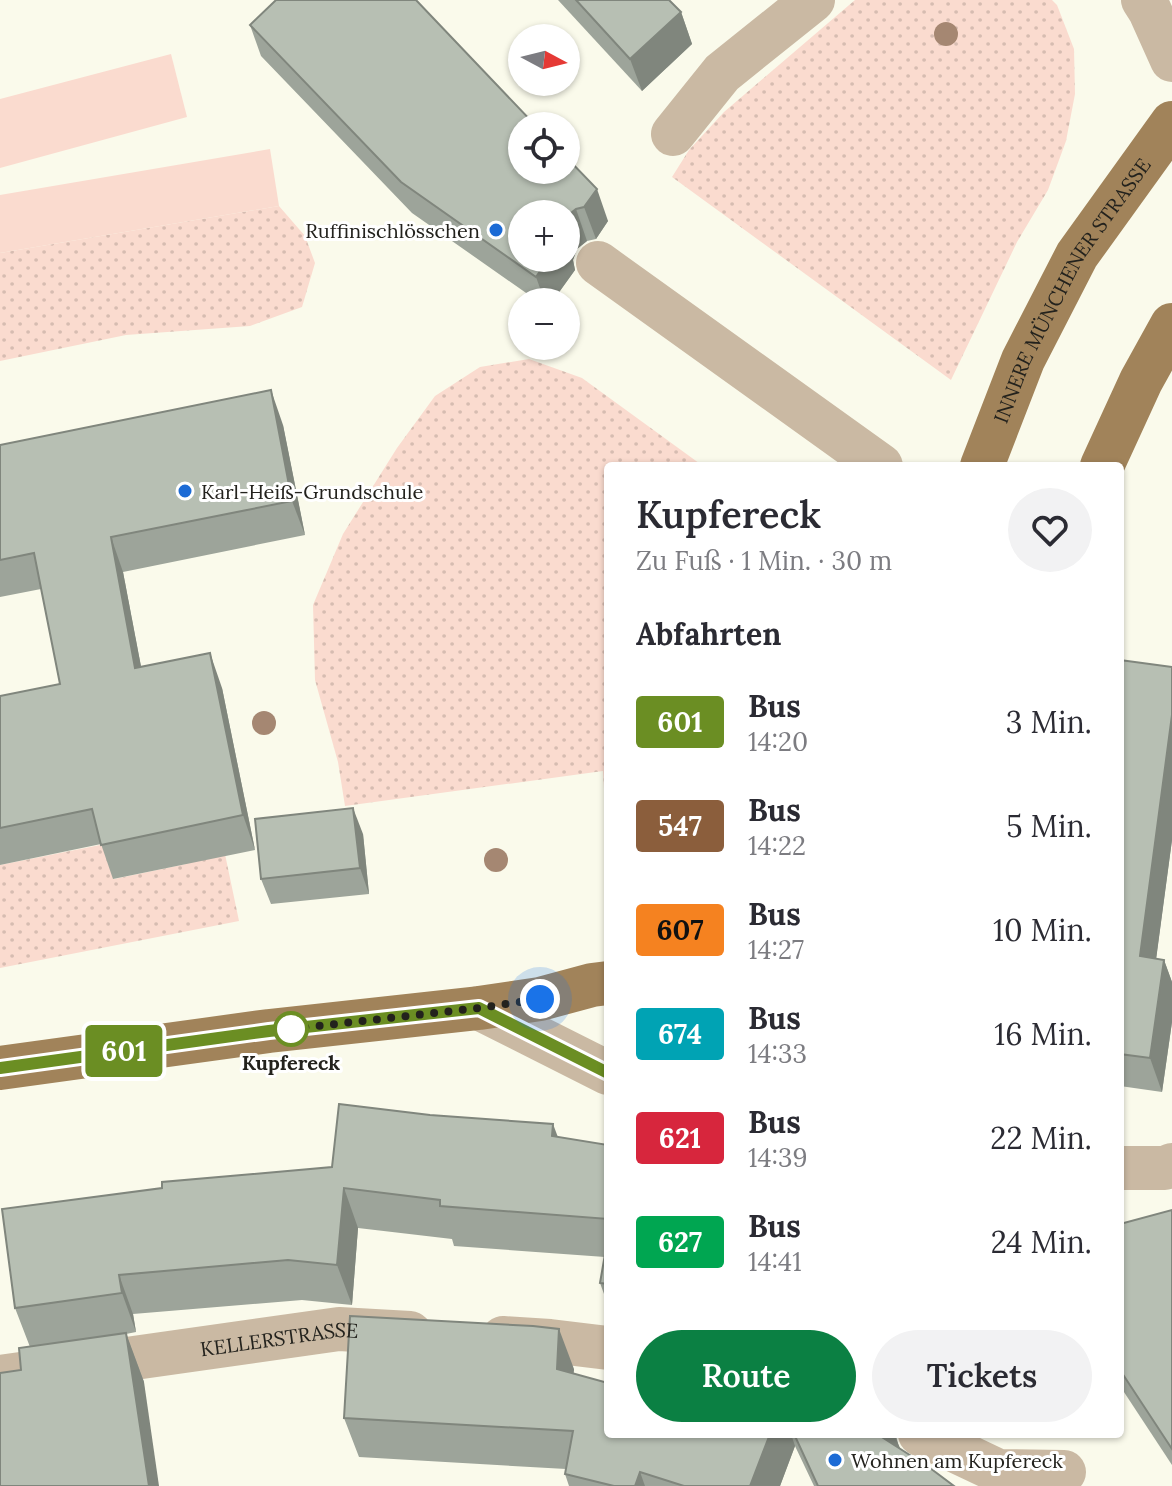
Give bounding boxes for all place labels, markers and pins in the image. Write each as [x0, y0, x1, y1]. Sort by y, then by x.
place label: Ruffinischlösschen [305, 218, 480, 243]
marker: Ruffinischlösschen [487, 221, 505, 239]
place label: Karl-Heiß-Grundschule [201, 479, 423, 504]
marker: Karl-Heiß-Grundschule [176, 482, 194, 500]
marker: Kupfereck [274, 1012, 308, 1046]
place label: Kupfereck [242, 1050, 340, 1075]
place label: Wohnen am Kupfereck [851, 1448, 1063, 1473]
marker: Wohnen am Kupfereck [826, 1451, 844, 1469]

